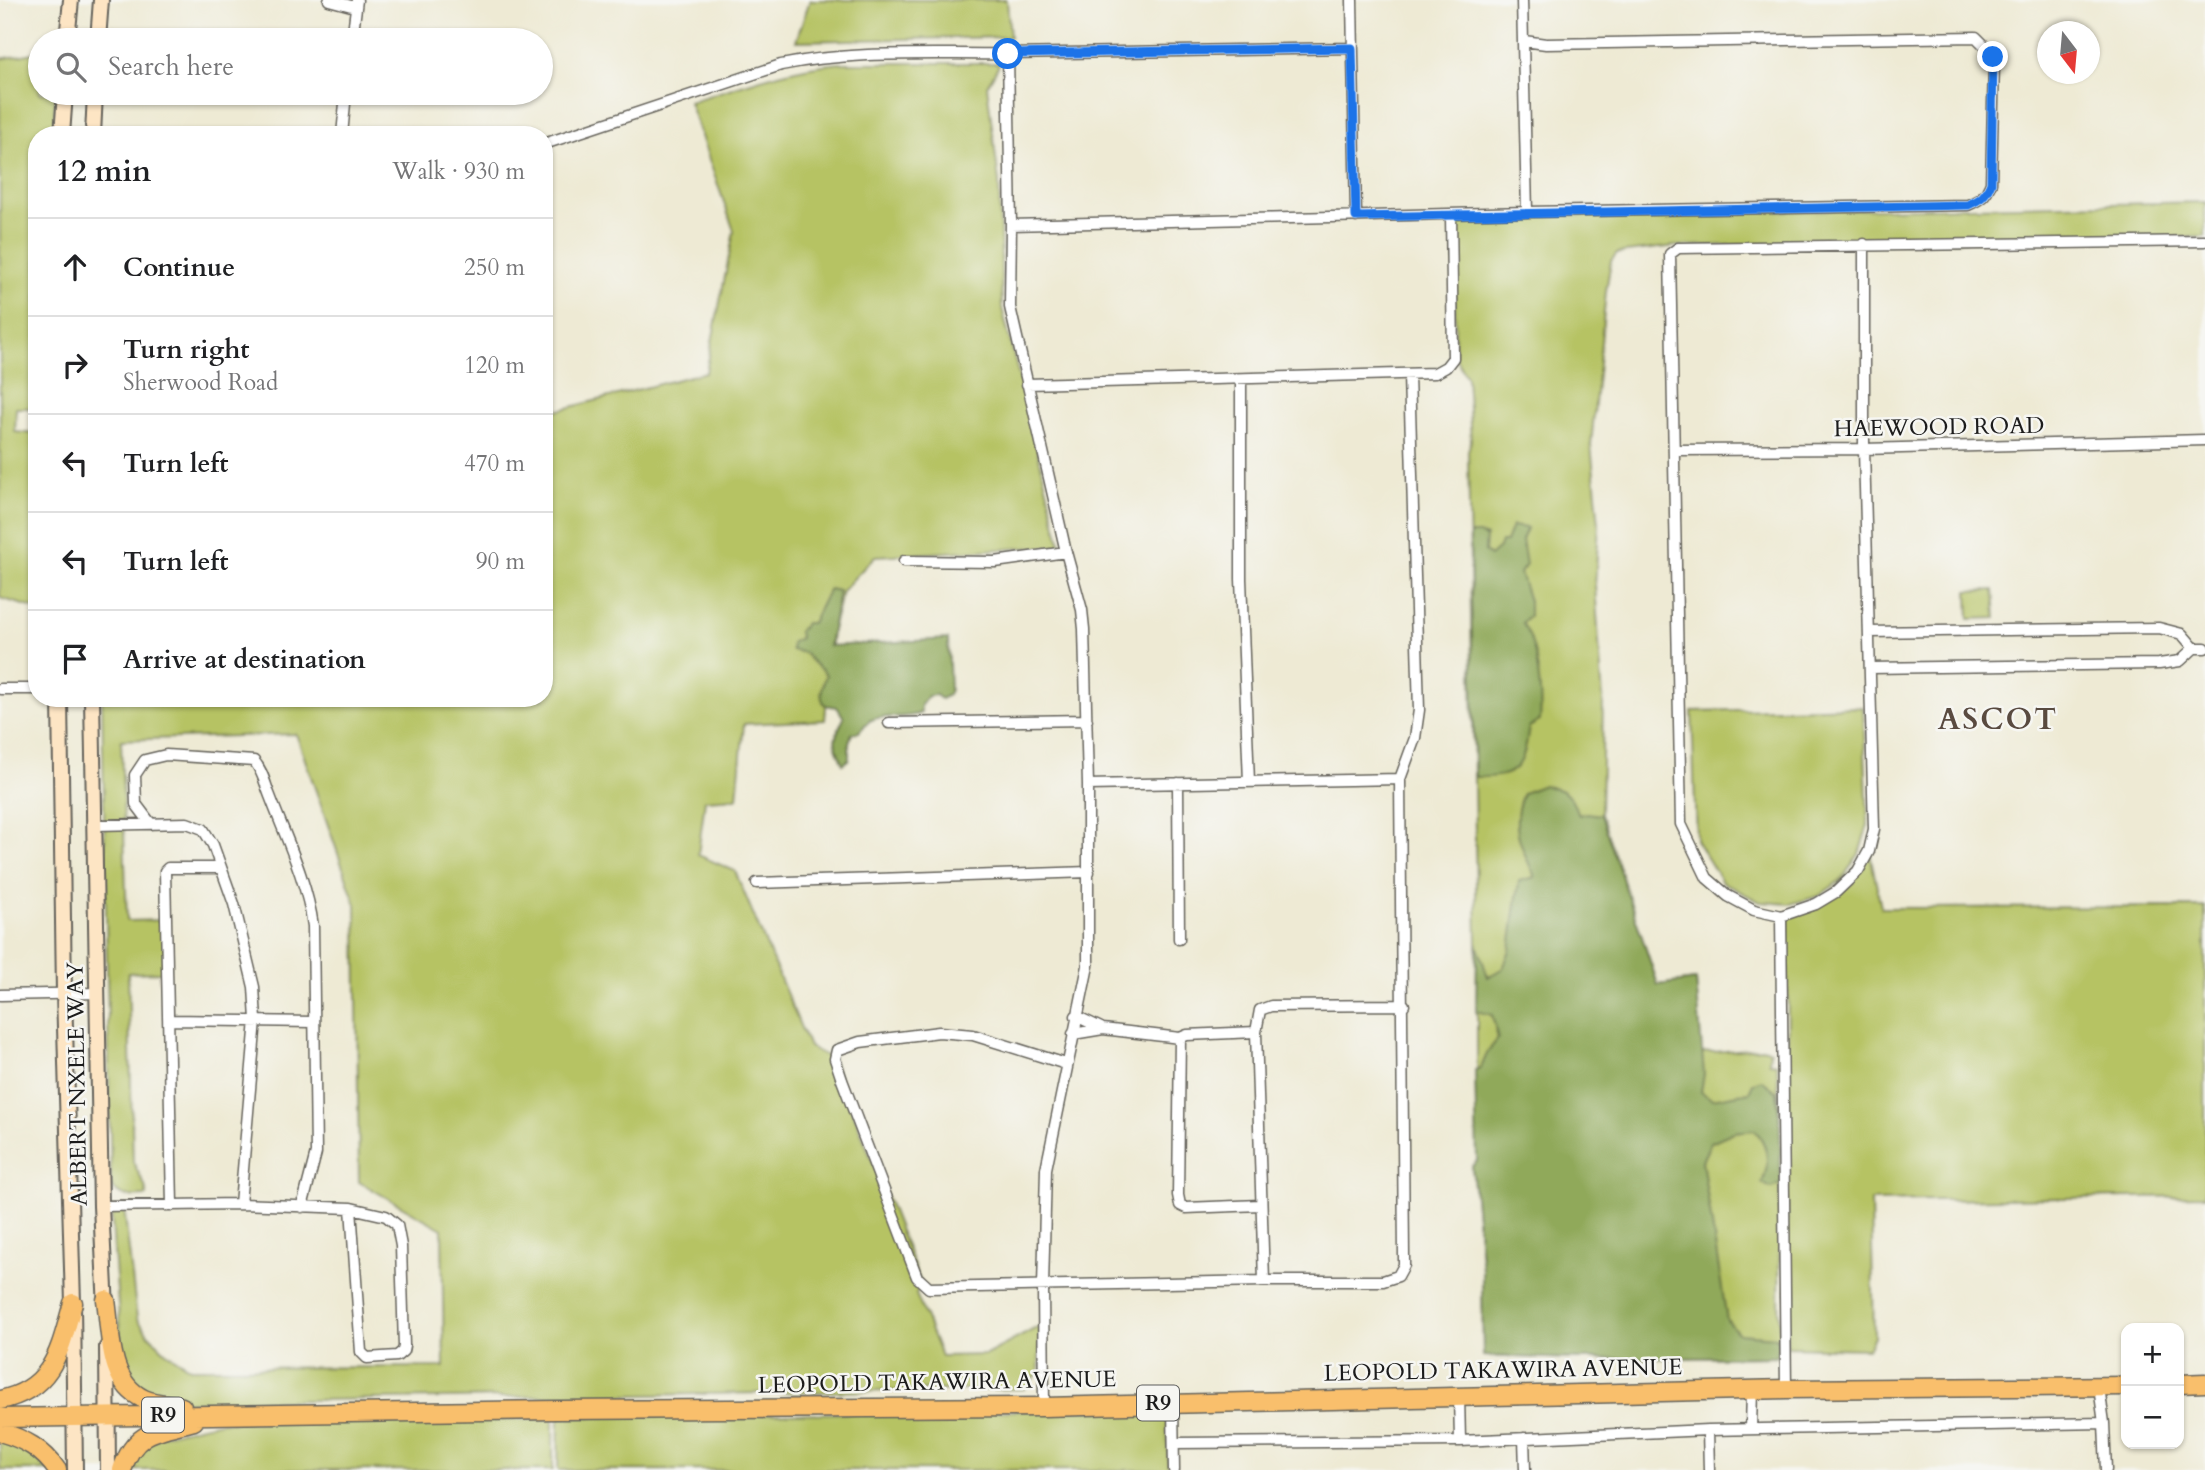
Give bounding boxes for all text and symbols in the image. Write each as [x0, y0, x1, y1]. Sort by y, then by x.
north arrow [2037, 21, 2100, 84]
search box [28, 28, 553, 105]
route start [992, 38, 1023, 69]
route end [1977, 41, 2008, 72]
icon: search [52, 48, 90, 86]
text: Search here [108, 49, 234, 84]
text: 12 min [56, 151, 151, 192]
text: Walk · 930 m [392, 156, 525, 187]
icon: ahead [56, 248, 94, 286]
text: Continue [123, 250, 235, 285]
text: 250 m [464, 252, 525, 283]
text: Turn right [123, 332, 250, 367]
icon: right [56, 346, 94, 384]
text: 120 m [464, 350, 525, 381]
text: Sherwood Road [123, 367, 278, 398]
street label: HAEWOOD ROAD [1833, 410, 2045, 444]
icon: left [56, 444, 94, 482]
text: Turn left [123, 446, 228, 481]
text: 470 m [464, 448, 525, 479]
icon: left [56, 542, 94, 580]
text: Turn left [123, 544, 228, 579]
text: 90 m [476, 546, 525, 577]
icon: arrive [56, 640, 94, 678]
text: Arrive at destination [123, 642, 366, 677]
district label: ASCOT [1938, 699, 2058, 740]
street label: ALBERT NXELE WAY [59, 961, 95, 1206]
map controls [2121, 1323, 2184, 1449]
button: + [2121, 1323, 2184, 1386]
street label: LEOPOLD TAKAWIRA AVENUE [1323, 1351, 1683, 1389]
street label: LEOPOLD TAKAWIRA AVENUE [757, 1363, 1117, 1401]
road number: R9 [1137, 1386, 1179, 1420]
button: − [2121, 1386, 2184, 1449]
road number: R9 [142, 1398, 184, 1432]

